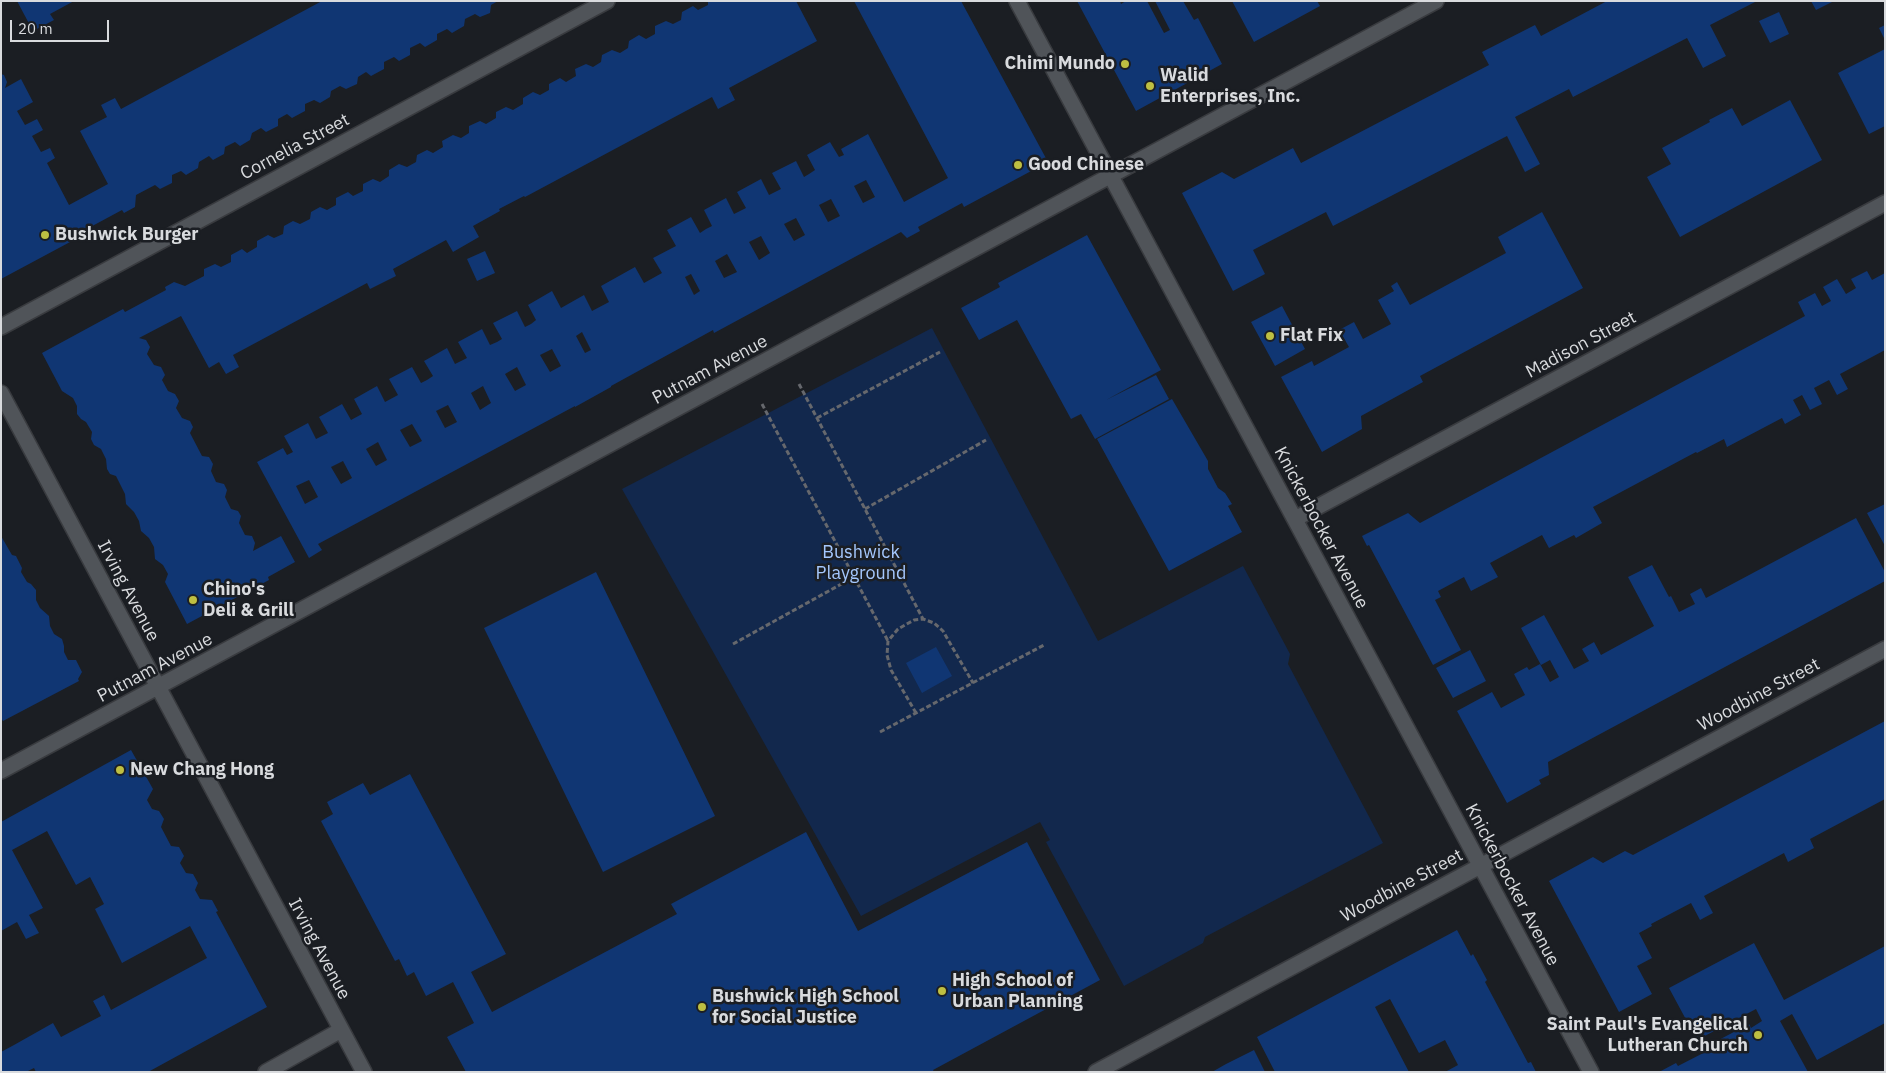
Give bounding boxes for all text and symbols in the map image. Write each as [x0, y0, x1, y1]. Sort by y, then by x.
scale bar [12, 10, 111, 42]
text: 20 m [18, 19, 53, 38]
place label: Chimi Mundo [1005, 53, 1115, 75]
marker: Chimi Mundo [1119, 58, 1131, 70]
place label: Walid Enterprises, Inc. [1160, 65, 1301, 108]
marker: Walid Enterprises, Inc. [1144, 80, 1156, 92]
street label: Cornelia Street [237, 109, 353, 185]
place label: Good Chinese [1028, 154, 1144, 176]
marker: Good Chinese [1012, 159, 1024, 171]
place label: Bushwick Burger [55, 224, 199, 246]
marker: Bushwick Burger [39, 229, 51, 241]
street label: Madison Street [1522, 307, 1640, 383]
place label: Flat Fix [1280, 325, 1343, 347]
marker: Flat Fix [1264, 330, 1276, 342]
street label: Putnam Avenue [649, 331, 771, 409]
street label: Knickerbocker Avenue [1269, 443, 1373, 613]
street label: Irving Avenue [92, 537, 164, 645]
park label: Bushwick Playground [816, 542, 906, 584]
place label: Chino's Deli & Grill [203, 579, 294, 622]
marker: Chino's Deli & Grill [187, 594, 199, 606]
street label: Putnam Avenue [94, 629, 216, 707]
street label: Woodbine Street [1694, 654, 1824, 736]
place label: New Chang Hong [130, 759, 274, 781]
marker: New Chang Hong [114, 764, 126, 776]
street label: Knickerbocker Avenue [1460, 800, 1564, 970]
street label: Woodbine Street [1337, 845, 1467, 927]
street label: Irving Avenue [283, 895, 355, 1003]
place label: High School of Urban Planning [952, 970, 1083, 1012]
marker: High School of Urban Planning [936, 985, 948, 997]
place label: Bushwick High School for Social Justice [712, 986, 899, 1028]
marker: Bushwick High School for Social Justice [696, 1001, 708, 1013]
place label: Saint Paul's Evangelical Lutheran Church [1546, 1014, 1748, 1056]
marker: Saint Paul's Evangelical Lutheran Church [1752, 1029, 1764, 1041]

